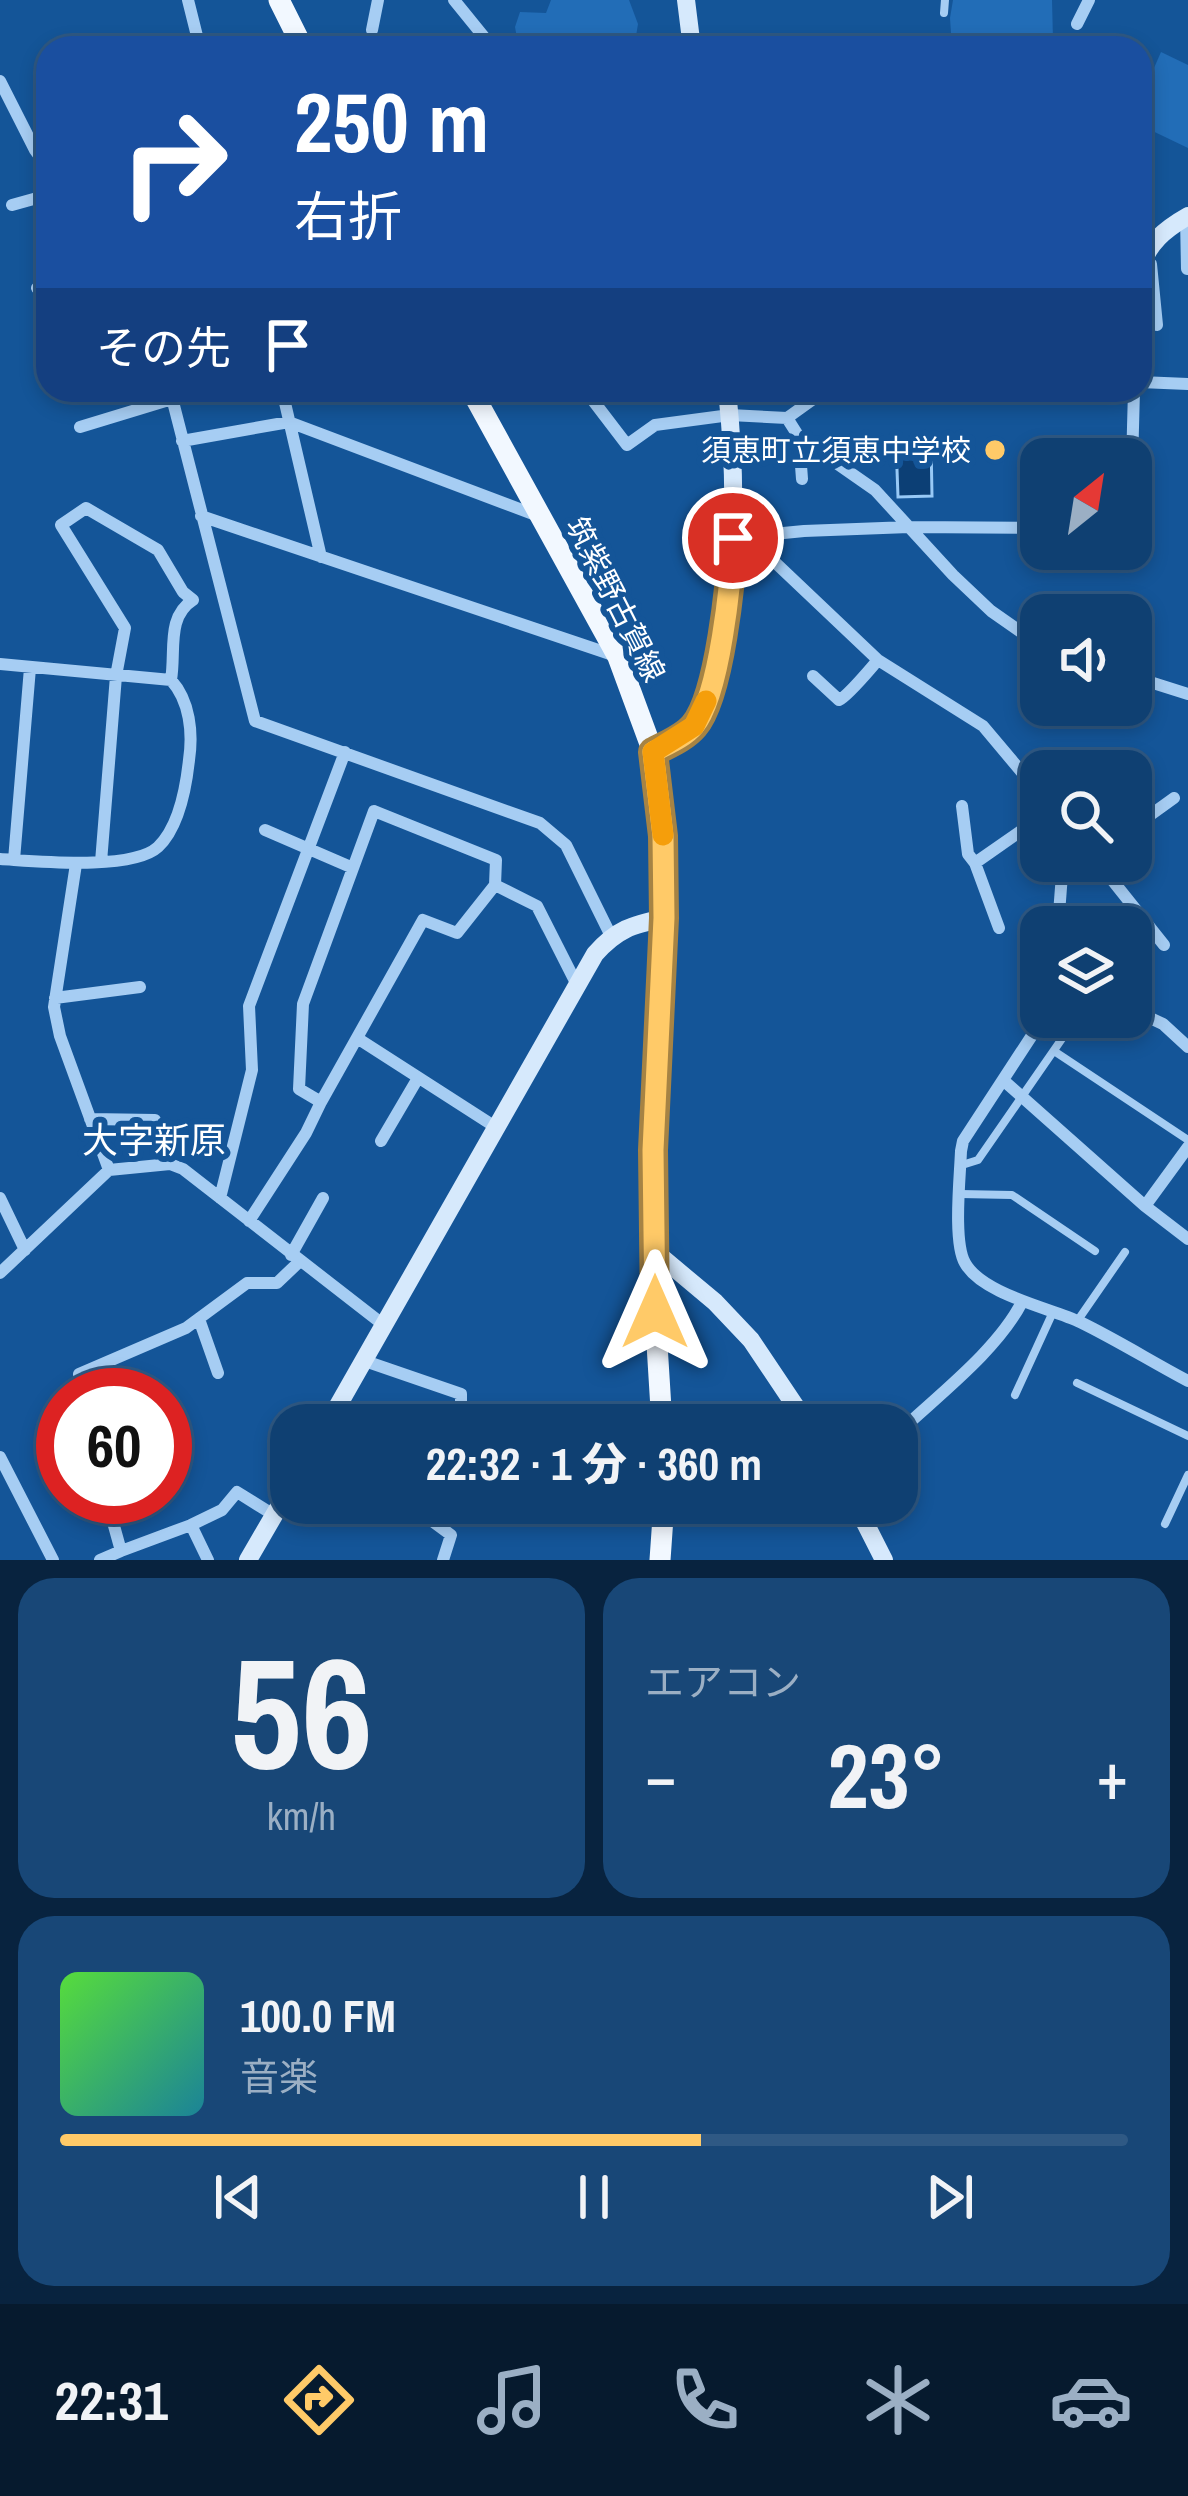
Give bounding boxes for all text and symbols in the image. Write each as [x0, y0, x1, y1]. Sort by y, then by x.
text: 250 m [294, 65, 489, 178]
icon: right [96, 84, 252, 240]
text: 右折 [294, 180, 402, 253]
icon: arrive [255, 312, 321, 378]
text: その先 [96, 317, 231, 378]
place label: 須恵町立須恵中学校 [701, 430, 971, 470]
marker: 須恵町立須恵中学校 [982, 437, 1008, 463]
north arrow [1020, 438, 1152, 570]
map controls [1020, 438, 1152, 1038]
pin [682, 487, 784, 589]
icon: arrive [700, 505, 766, 571]
street label: 筑紫野古賀線 [557, 510, 675, 688]
button: sound [1020, 594, 1152, 726]
button: search [1020, 750, 1152, 882]
button: layers [1020, 906, 1152, 1038]
district label: 大字新原 [82, 1116, 226, 1164]
position arrow [592, 1249, 718, 1375]
speed limit sign: 60 [36, 1368, 192, 1524]
text: 22:32 · 1 分 · 360 m [426, 1433, 762, 1494]
text: 56 [230, 1607, 373, 1817]
text: エアコン [645, 1656, 801, 1708]
text: 23° [827, 1715, 946, 1836]
text: − [645, 1731, 677, 1820]
text: + [1096, 1731, 1128, 1820]
text: km/h [267, 1790, 336, 1842]
text: 100.0 FM [240, 1985, 396, 2046]
text: 音楽 [240, 2051, 318, 2103]
icon: previous [205, 2164, 271, 2230]
icon: pause [561, 2164, 627, 2230]
icon: next [917, 2164, 983, 2230]
icon: directions [277, 2358, 361, 2442]
icon: music [470, 2358, 554, 2442]
icon: phone [663, 2358, 747, 2442]
icon: climate [856, 2358, 940, 2442]
icon: car [1049, 2358, 1133, 2442]
text: 22:31 [55, 2364, 168, 2437]

